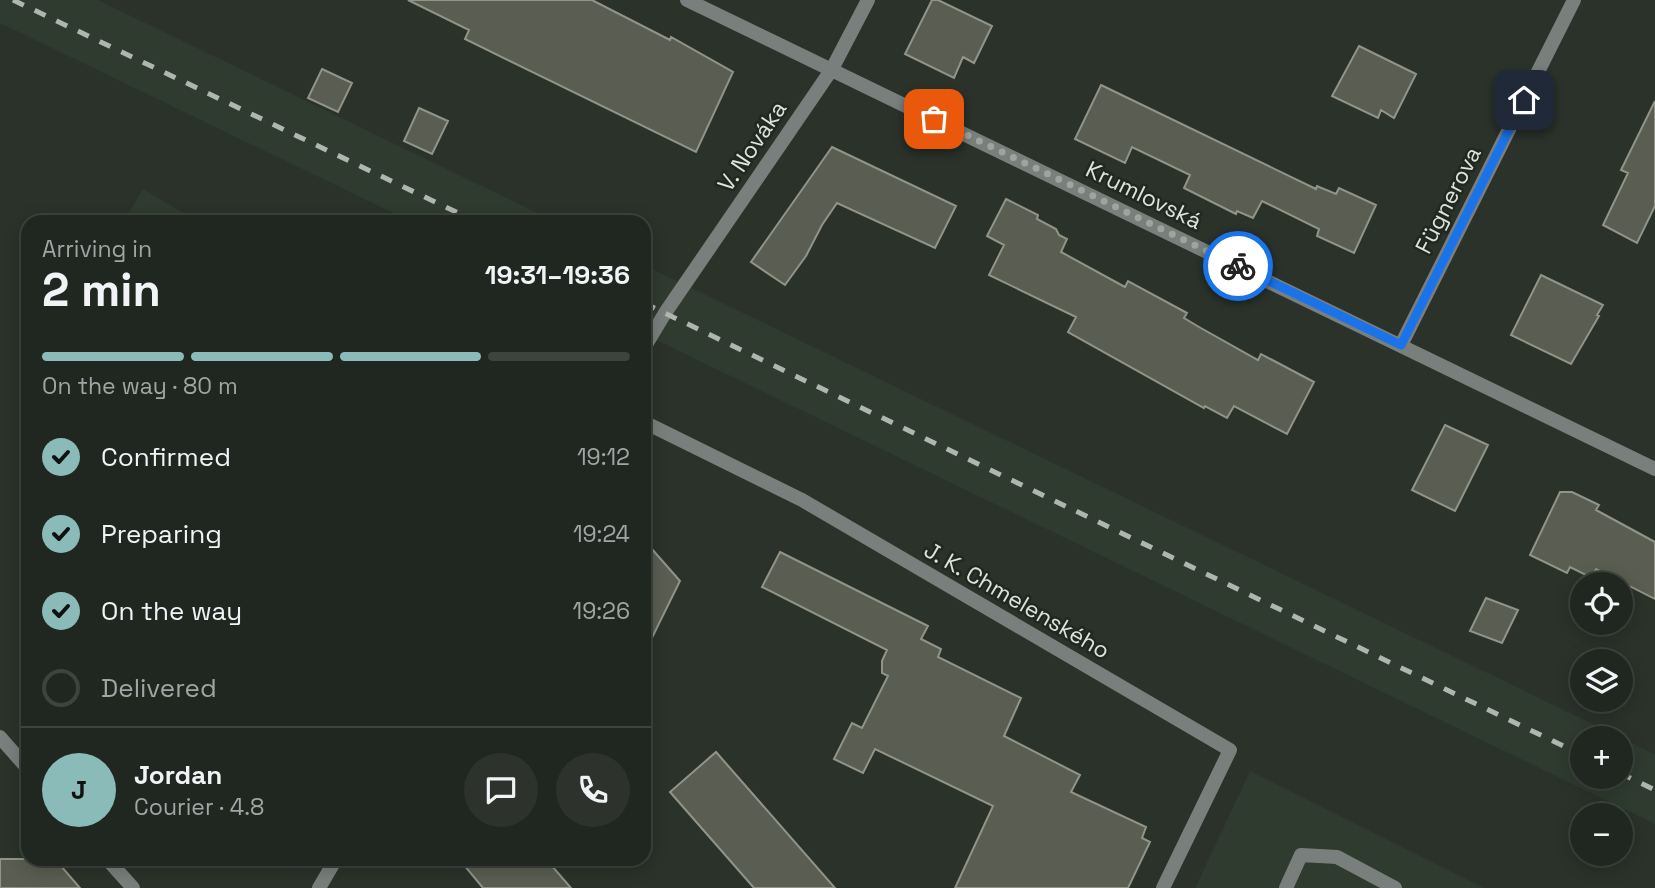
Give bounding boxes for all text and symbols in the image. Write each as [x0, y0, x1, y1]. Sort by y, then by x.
pin [1494, 70, 1554, 130]
icon: home [1505, 81, 1543, 119]
pin [904, 89, 964, 149]
street label: V. Nováka [711, 95, 793, 197]
icon: bag [915, 100, 953, 138]
street label: Fügnerova [1408, 141, 1488, 259]
street label: Krumlovská [1081, 154, 1207, 236]
courier [1203, 231, 1273, 301]
text: Arriving in [42, 234, 152, 264]
icon: bike [1219, 247, 1257, 285]
text: 19:31–19:36 [485, 258, 630, 292]
text: 2 min [42, 261, 161, 319]
text: On the way · 80 m [42, 371, 238, 401]
icon: check [42, 438, 80, 476]
text: Confirmed [101, 440, 231, 474]
text: 19:12 [577, 442, 630, 472]
icon: check [42, 515, 80, 553]
text: Preparing [101, 517, 222, 551]
text: 19:24 [573, 519, 630, 549]
street label: J. K. Chmelenského [919, 535, 1115, 665]
map controls [1570, 572, 1633, 866]
button: locate [1570, 572, 1633, 635]
icon: check [42, 592, 80, 630]
text: On the way [101, 594, 242, 628]
text: 19:26 [573, 596, 630, 626]
button: layers [1570, 649, 1633, 712]
text: Delivered [101, 671, 217, 705]
button: + [1570, 726, 1633, 789]
button: chat [464, 753, 538, 827]
button: phone [556, 753, 630, 827]
text: Jordan [134, 758, 222, 792]
text: J [71, 773, 87, 807]
text: Courier · 4.8 [134, 792, 264, 822]
button: − [1570, 803, 1633, 866]

